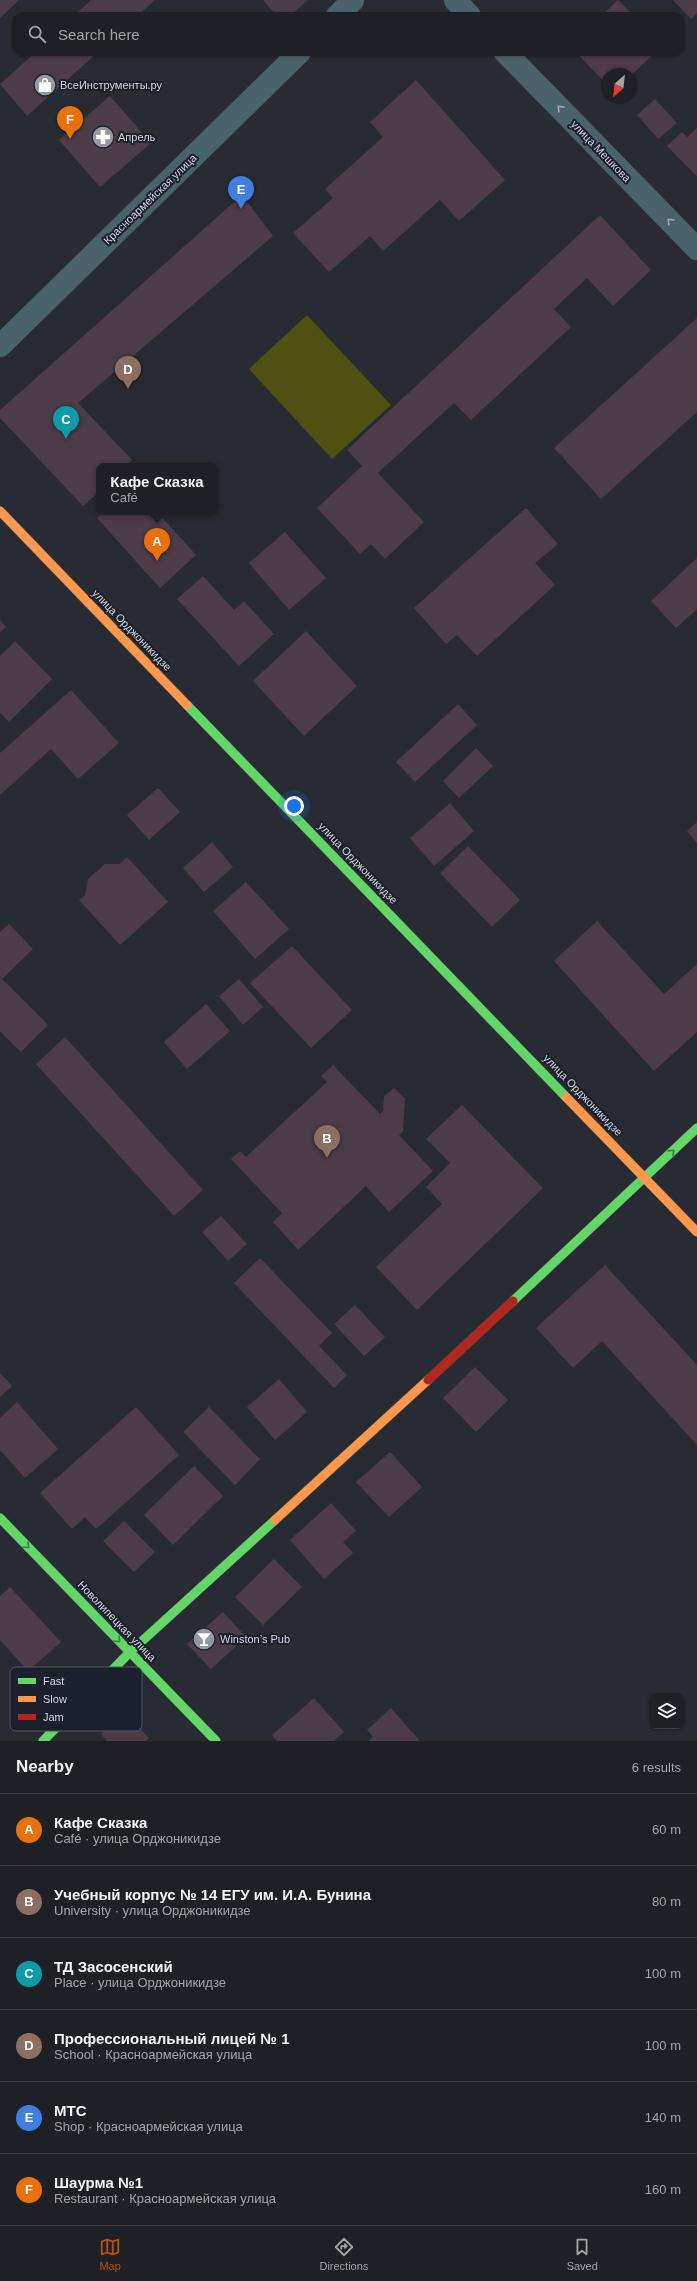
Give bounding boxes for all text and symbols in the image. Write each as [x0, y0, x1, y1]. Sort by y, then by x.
search box [12, 12, 685, 56]
icon: search [26, 23, 48, 45]
text: Search here [58, 26, 140, 43]
north arrow [601, 68, 637, 104]
shop icon: ВсеИнструменты.ру [32, 72, 58, 98]
place label: ВсеИнструменты.ру [60, 79, 163, 91]
one-way arrow [557, 105, 565, 113]
pin: F [57, 106, 83, 139]
street label: улица Мешкова [569, 118, 634, 185]
pharmacy icon: Апрель [90, 124, 116, 150]
place label: Апрель [118, 131, 156, 143]
street label: Красноармейская улица [101, 151, 200, 246]
pin: E [228, 176, 254, 209]
one-way arrow [667, 218, 675, 226]
pin: D [115, 356, 141, 389]
pin: C [53, 406, 79, 439]
popup [96, 463, 218, 515]
text: Кафе Сказка [110, 473, 204, 490]
text: Café [110, 490, 138, 505]
pin: A [144, 528, 170, 561]
street label: улица Орджоникидзе [90, 587, 174, 673]
your location [284, 796, 304, 816]
street label: улица Орджоникидзе [316, 820, 400, 906]
street label: улица Орджоникидзе [541, 1052, 625, 1138]
pin: B [314, 1125, 340, 1158]
one-way arrow [667, 1150, 675, 1157]
one-way arrow [22, 1541, 30, 1549]
street label: Новолипецкая улица [76, 1578, 159, 1664]
bar icon: Winston’s Pub [191, 1626, 217, 1652]
place label: Winston’s Pub [220, 1633, 290, 1645]
one-way arrow [113, 1635, 120, 1642]
legend [10, 1667, 142, 1731]
text: Fast [43, 1675, 64, 1687]
text: Slow [43, 1693, 67, 1705]
map controls [649, 1693, 685, 1729]
button: layers [649, 1693, 685, 1729]
text: Jam [43, 1711, 64, 1723]
text: Nearby [16, 1757, 74, 1776]
text: 6 results [632, 1760, 681, 1775]
text: Кафе Сказка [54, 1814, 147, 1831]
text: A [24, 1822, 34, 1837]
text: 60 m [652, 1822, 681, 1837]
text: Café · улица Орджоникидзе [54, 1831, 221, 1846]
text: Учебный корпус № 14 ЕГУ им. И.А. Бунина [54, 1886, 371, 1903]
text: B [24, 1894, 34, 1909]
text: 80 m [652, 1894, 681, 1909]
text: University · улица Орджоникидзе [54, 1903, 251, 1918]
text: ТД Засосенский [54, 1958, 173, 1975]
text: C [24, 1966, 34, 1981]
text: 100 m [645, 1966, 681, 1981]
text: Place · улица Орджоникидзе [54, 1975, 226, 1990]
text: Профессиональный лицей № 1 [54, 2030, 290, 2047]
text: D [24, 2038, 34, 2053]
text: 100 m [645, 2038, 681, 2053]
text: School · Красноармейская улица [54, 2047, 252, 2062]
text: МТС [54, 2102, 87, 2119]
text: E [25, 2110, 33, 2125]
text: 140 m [645, 2110, 681, 2125]
text: Shop · Красноармейская улица [54, 2119, 243, 2134]
text: Шаурма №1 [54, 2174, 143, 2191]
text: F [25, 2182, 33, 2197]
text: 160 m [645, 2182, 681, 2197]
text: Restaurant · Красноармейская улица [54, 2191, 276, 2206]
tab: Map [99, 2236, 121, 2272]
tab: Directions [319, 2236, 368, 2272]
tab: Saved [567, 2236, 598, 2272]

